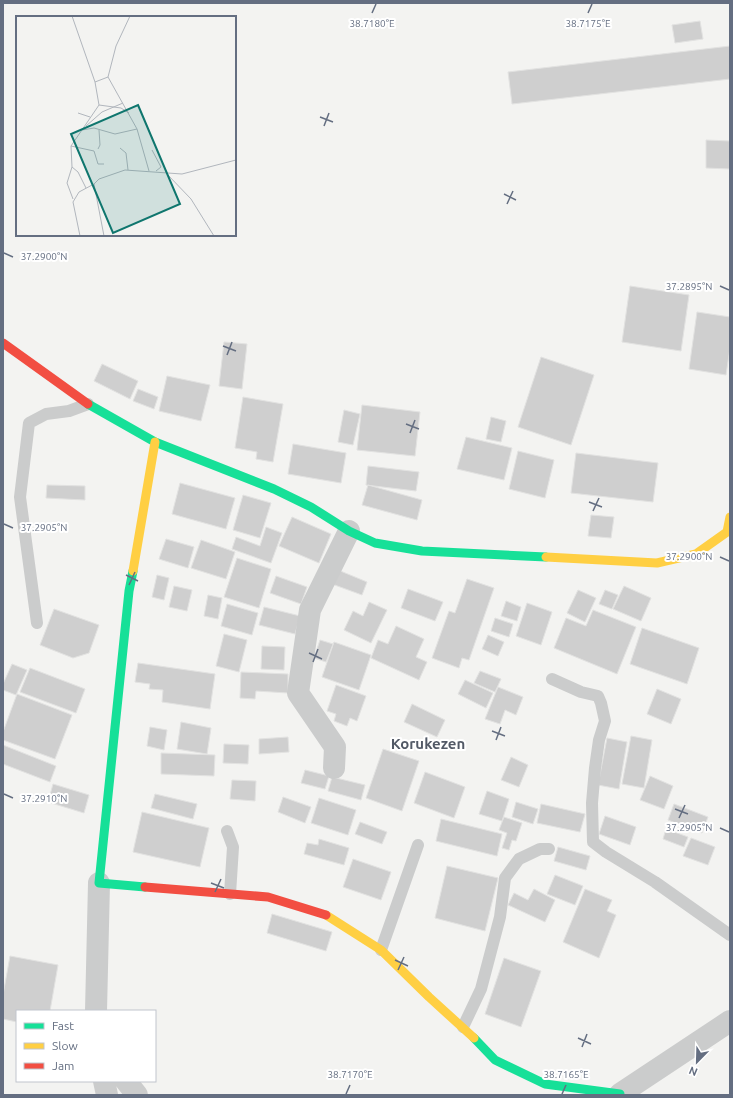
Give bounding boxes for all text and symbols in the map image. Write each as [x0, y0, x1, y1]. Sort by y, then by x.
inset map [16, 16, 236, 236]
text: 38.7180°E [349, 18, 395, 29]
text: 38.7175°E [565, 18, 611, 29]
text: 37.2900°N [21, 251, 67, 262]
text: 37.2895°N [666, 281, 712, 292]
text: 37.2905°N [21, 522, 67, 533]
text: 37.2900°N [666, 551, 712, 562]
district label: Korukezen [391, 735, 465, 752]
text: 37.2910°N [21, 793, 67, 804]
text: 37.2905°N [666, 822, 712, 833]
legend [16, 1010, 156, 1082]
text: Fast [52, 1019, 74, 1032]
text: Slow [52, 1039, 78, 1052]
north arrow [677, 1042, 717, 1082]
text: Jam [52, 1059, 74, 1072]
text: N [687, 1064, 699, 1078]
text: 38.7170°E [327, 1069, 373, 1080]
text: 38.7165°E [543, 1069, 589, 1080]

